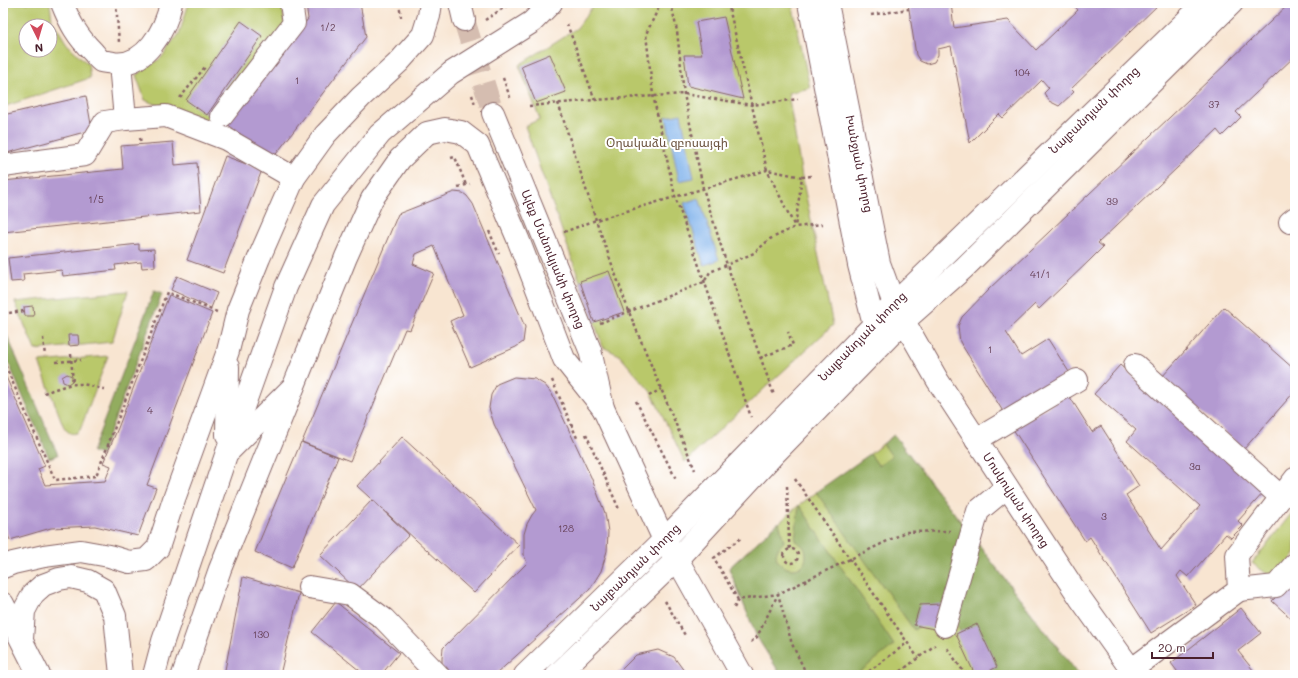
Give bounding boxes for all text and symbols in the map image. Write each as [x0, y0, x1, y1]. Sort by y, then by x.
north arrow [18, 18, 58, 58]
house number: 1/2 [320, 20, 336, 34]
text: N [34, 41, 44, 56]
street label: Նալբանդյան փողոց [1045, 62, 1142, 157]
house number: 104 [1014, 65, 1030, 79]
house number: 1 [295, 73, 299, 87]
house number: 37 [1208, 97, 1220, 111]
street label: Խանջյան փողոց [843, 113, 878, 214]
park label: Օղակաձև զբոսայգի [606, 134, 728, 150]
street label: Ալեք Մանուկյանի փողոց [518, 187, 589, 331]
house number: 1/5 [88, 192, 104, 206]
house number: 39 [1106, 194, 1118, 208]
house number: 41/1 [1030, 267, 1050, 281]
street label: Նալբանդյան փողոց [814, 287, 909, 384]
house number: 1 [988, 342, 992, 356]
house number: 4 [147, 403, 153, 417]
street label: Մոսկովյան փողոց [980, 449, 1054, 550]
house number: 3a [1189, 459, 1201, 473]
house number: 3 [1101, 509, 1107, 523]
street label: Նալբանդյան փողոց [586, 519, 683, 614]
house number: 128 [558, 521, 574, 535]
house number: 130 [253, 627, 269, 641]
scale bar [1152, 634, 1213, 660]
text: 20 m [1158, 639, 1186, 655]

